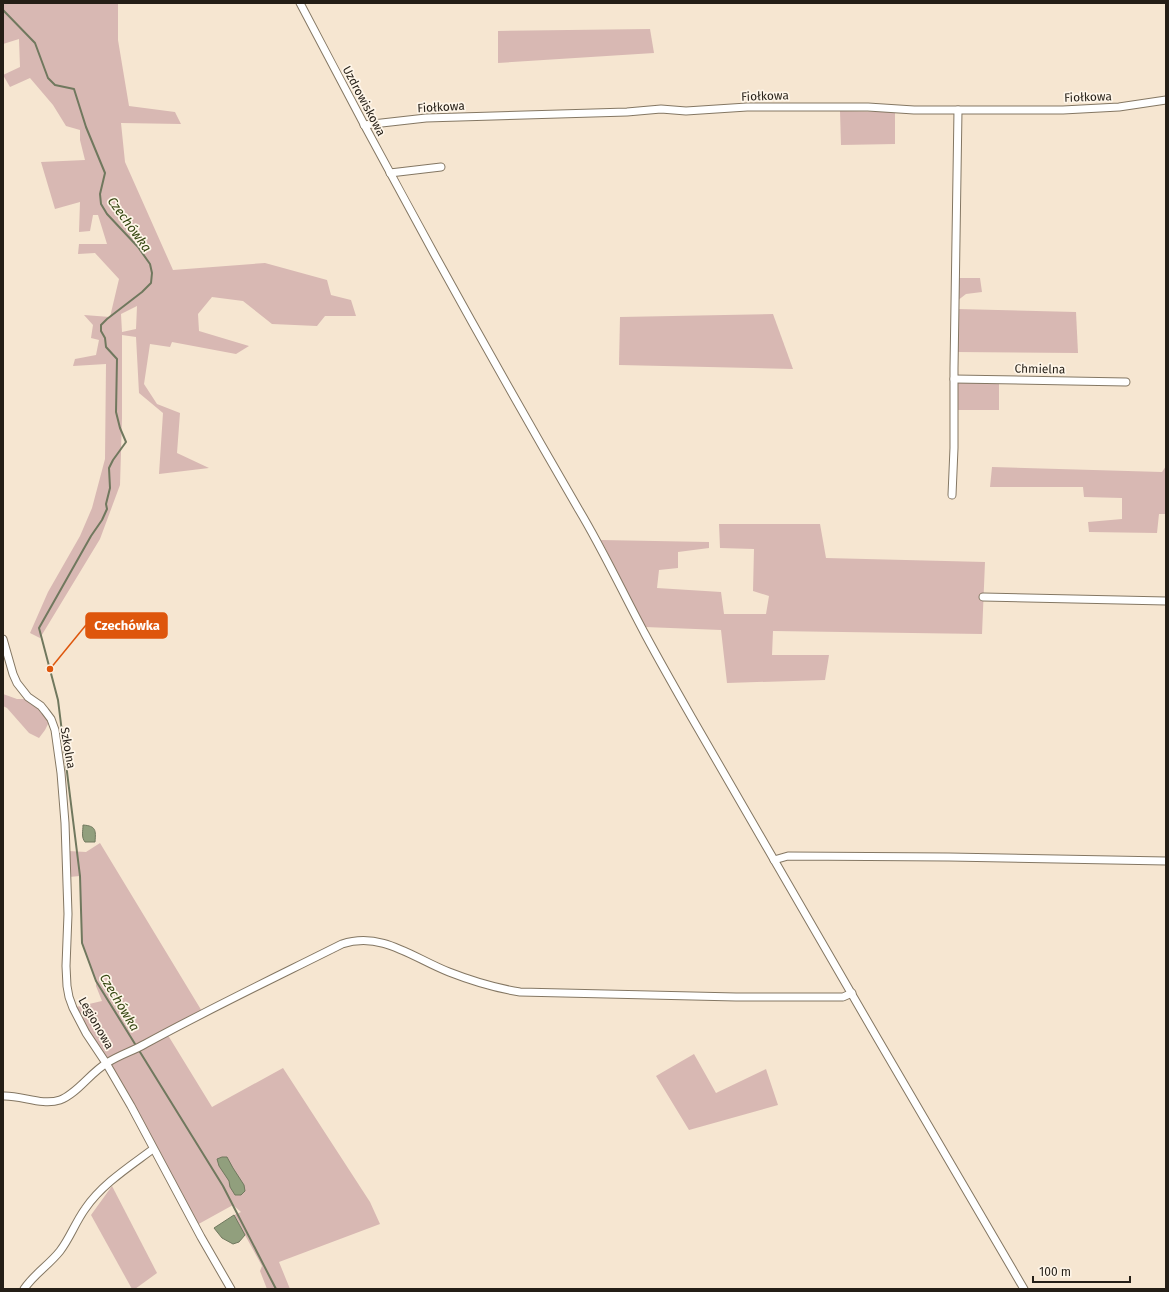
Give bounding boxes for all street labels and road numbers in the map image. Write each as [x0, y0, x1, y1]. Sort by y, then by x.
street label: Uzdrowiskowa [340, 64, 388, 138]
street label: Fiołkowa [741, 88, 789, 104]
street label: Fiołkowa [1064, 89, 1112, 105]
street label: Fiołkowa [417, 99, 465, 115]
street label: Chmielna [1014, 362, 1066, 376]
street label: Szkolna [57, 726, 79, 770]
street label: Legionowa [75, 994, 117, 1052]

